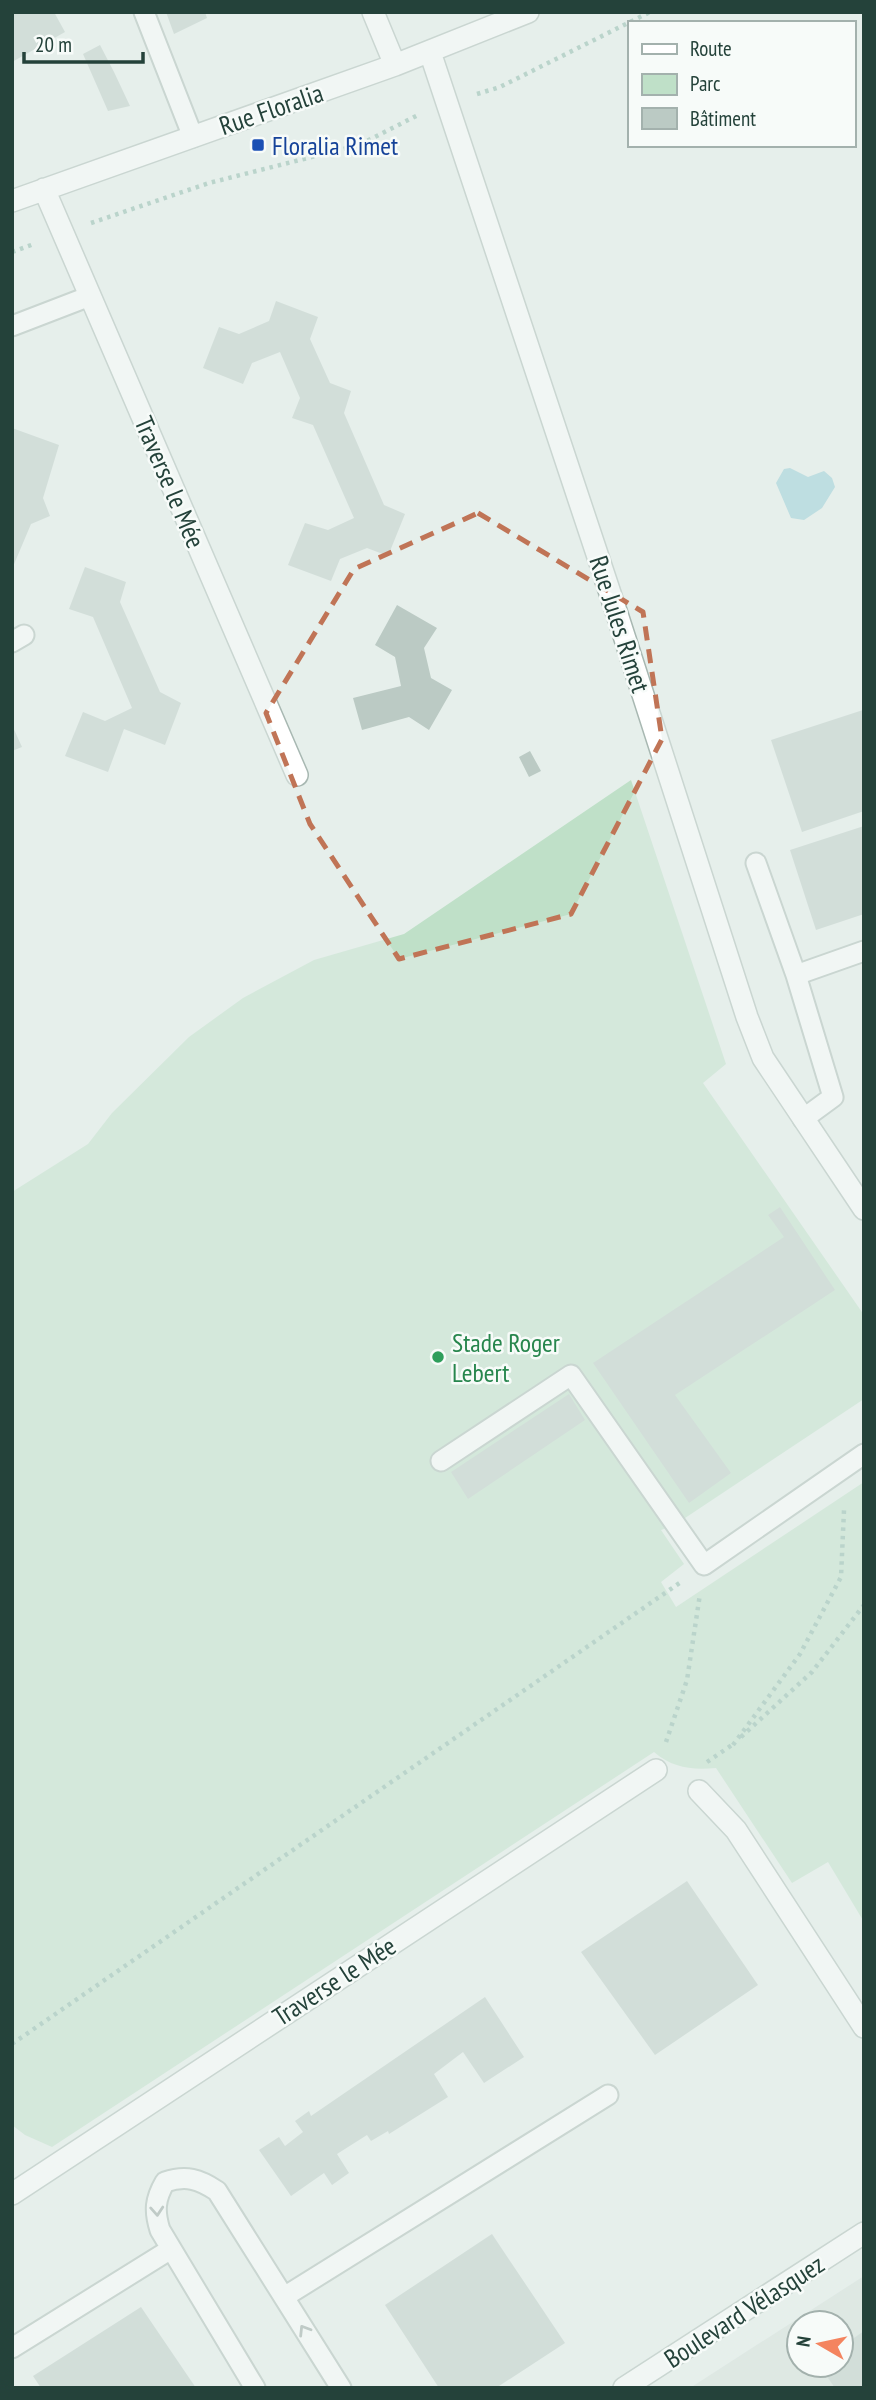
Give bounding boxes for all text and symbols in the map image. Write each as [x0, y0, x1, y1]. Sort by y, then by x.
scale bar [24, 21, 144, 65]
legend [628, 21, 855, 147]
text: 20 m [35, 31, 72, 58]
text: Route [690, 35, 732, 62]
text: Parc [690, 70, 721, 97]
street label: Rue Floralia [215, 76, 327, 142]
text: Bâtiment [690, 105, 756, 132]
place label: Floralia Rimet [272, 129, 398, 162]
marker: Floralia Rimet [250, 137, 266, 153]
street label: Traverse le Mée [127, 411, 213, 553]
street label: Rue Jules Rimet [582, 552, 658, 696]
place label: Stade Roger Lebert [452, 1326, 560, 1389]
marker: Stade Roger Lebert [430, 1349, 446, 1365]
street label: Traverse le Mée [266, 1929, 402, 2033]
one-way arrow [149, 2206, 164, 2217]
street label: Boulevard Vélasquez [658, 2247, 830, 2375]
north arrow [785, 2309, 855, 2379]
one-way arrow [300, 2324, 313, 2337]
text: N [791, 2334, 816, 2348]

